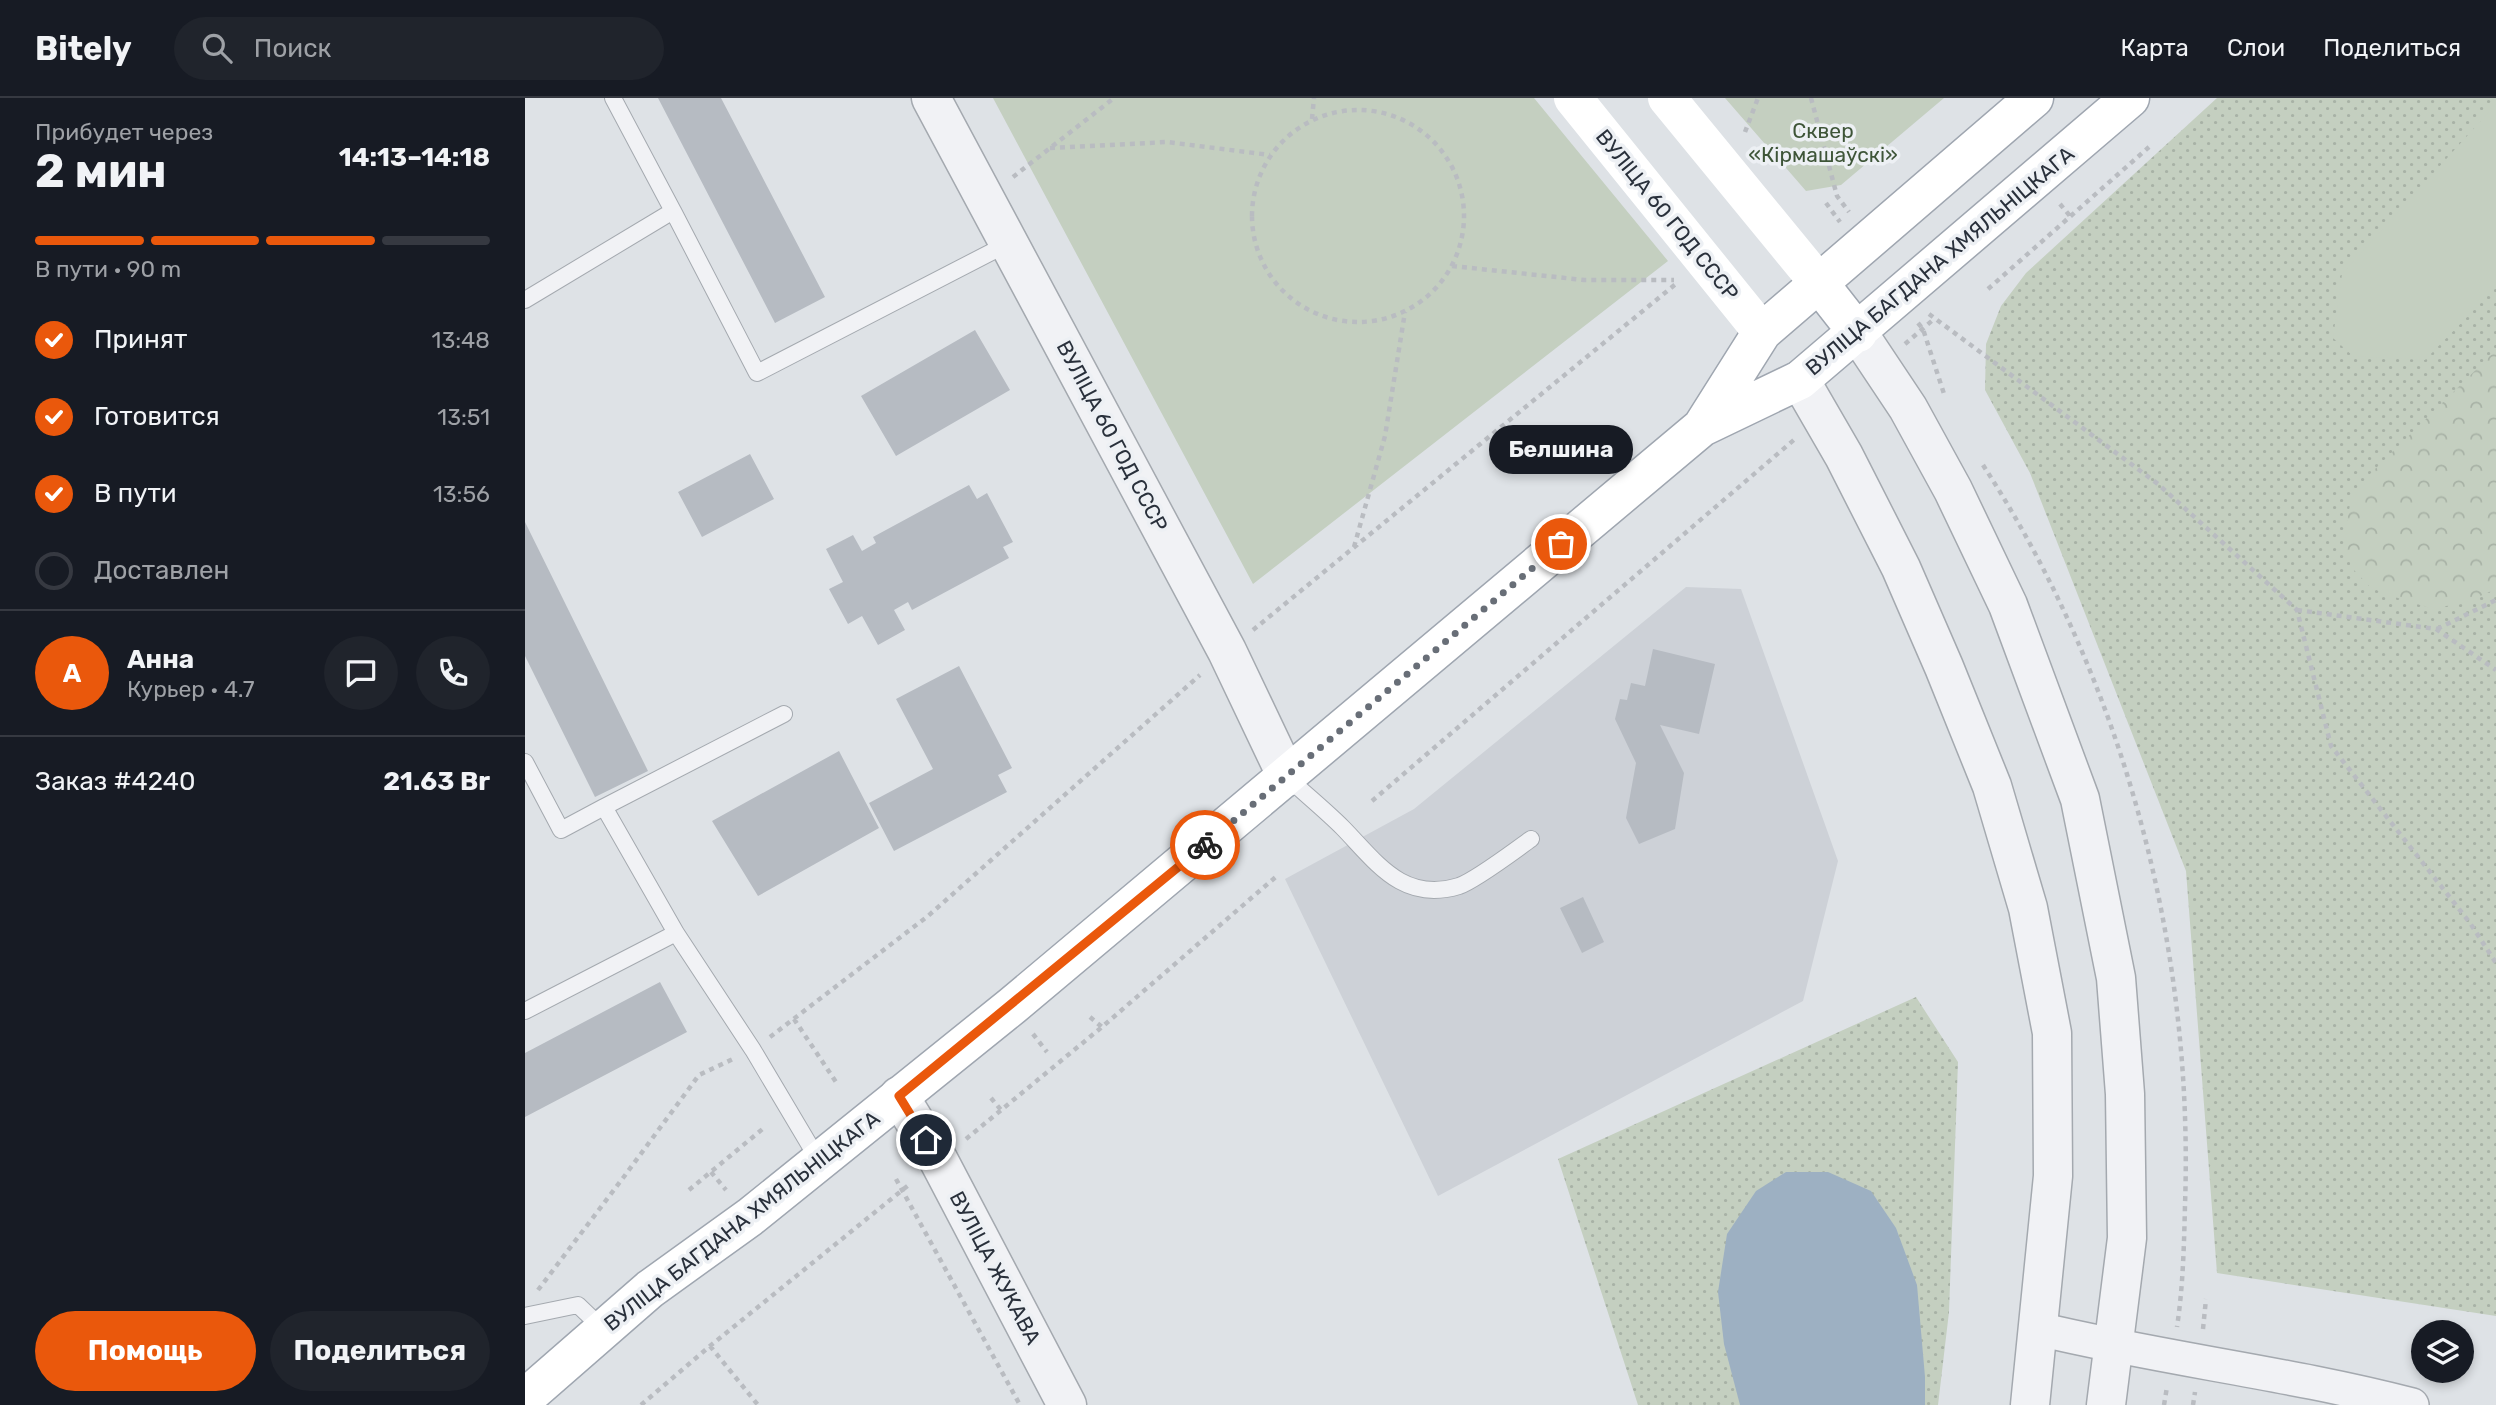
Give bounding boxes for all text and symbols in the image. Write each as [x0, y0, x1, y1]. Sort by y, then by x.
search box [174, 17, 664, 80]
text: Bitely [35, 29, 132, 68]
icon: search [198, 29, 236, 67]
text: Поиск [254, 33, 331, 64]
text: Карта [2120, 34, 2189, 62]
text: Слои [2227, 34, 2285, 62]
text: Поделиться [2323, 34, 2461, 62]
text: Прибудет через [35, 118, 213, 146]
park label: Сквер «Кірмашаўскі» [1748, 118, 1898, 167]
street label: ВУЛІЦА 60 ГОД СССР [1591, 124, 1744, 305]
street label: ВУЛІЦА БАГДАНА ХМЯЛЬНІЦКАГА [1800, 141, 2079, 380]
text: 14:13–14:18 [339, 142, 490, 173]
text: 2 мин [35, 144, 167, 199]
text: В пути · 90 m [35, 255, 181, 283]
icon: check [35, 321, 73, 359]
text: Принят [94, 324, 187, 355]
text: 13:48 [432, 326, 490, 354]
street label: ВУЛІЦА 60 ГОД СССР [1052, 336, 1173, 535]
icon: check [35, 398, 73, 436]
text: Готовится [94, 401, 220, 432]
text: 13:51 [437, 403, 490, 431]
callout: Белшина [1489, 425, 1633, 474]
text: Белшина [1508, 435, 1614, 463]
icon: check [35, 475, 73, 513]
text: В пути [94, 478, 177, 509]
text: 13:56 [433, 480, 490, 508]
pin [1531, 514, 1591, 574]
icon: bag [1542, 525, 1580, 563]
text: Доставлен [94, 555, 229, 586]
button: chat [324, 636, 398, 710]
button: phone [416, 636, 490, 710]
text: Анна [127, 644, 194, 675]
text: А [63, 658, 81, 689]
text: Курьер · 4.7 [127, 675, 255, 703]
text: Заказ #4240 [35, 766, 195, 797]
text: 21.63 Br [383, 766, 490, 797]
courier [1170, 810, 1240, 880]
icon: bike [1186, 826, 1224, 864]
street label: ВУЛІЦА БАГДАНА ХМЯЛЬНІЦКАГА [599, 1105, 884, 1336]
pin [896, 1110, 956, 1170]
icon: home [907, 1121, 945, 1159]
street label: ВУЛІЦА ЖУКАВА [945, 1187, 1046, 1349]
button: Помощь [35, 1311, 256, 1391]
button: Поделиться [270, 1311, 490, 1391]
map controls [2411, 1320, 2474, 1383]
button: layers [2411, 1320, 2474, 1383]

